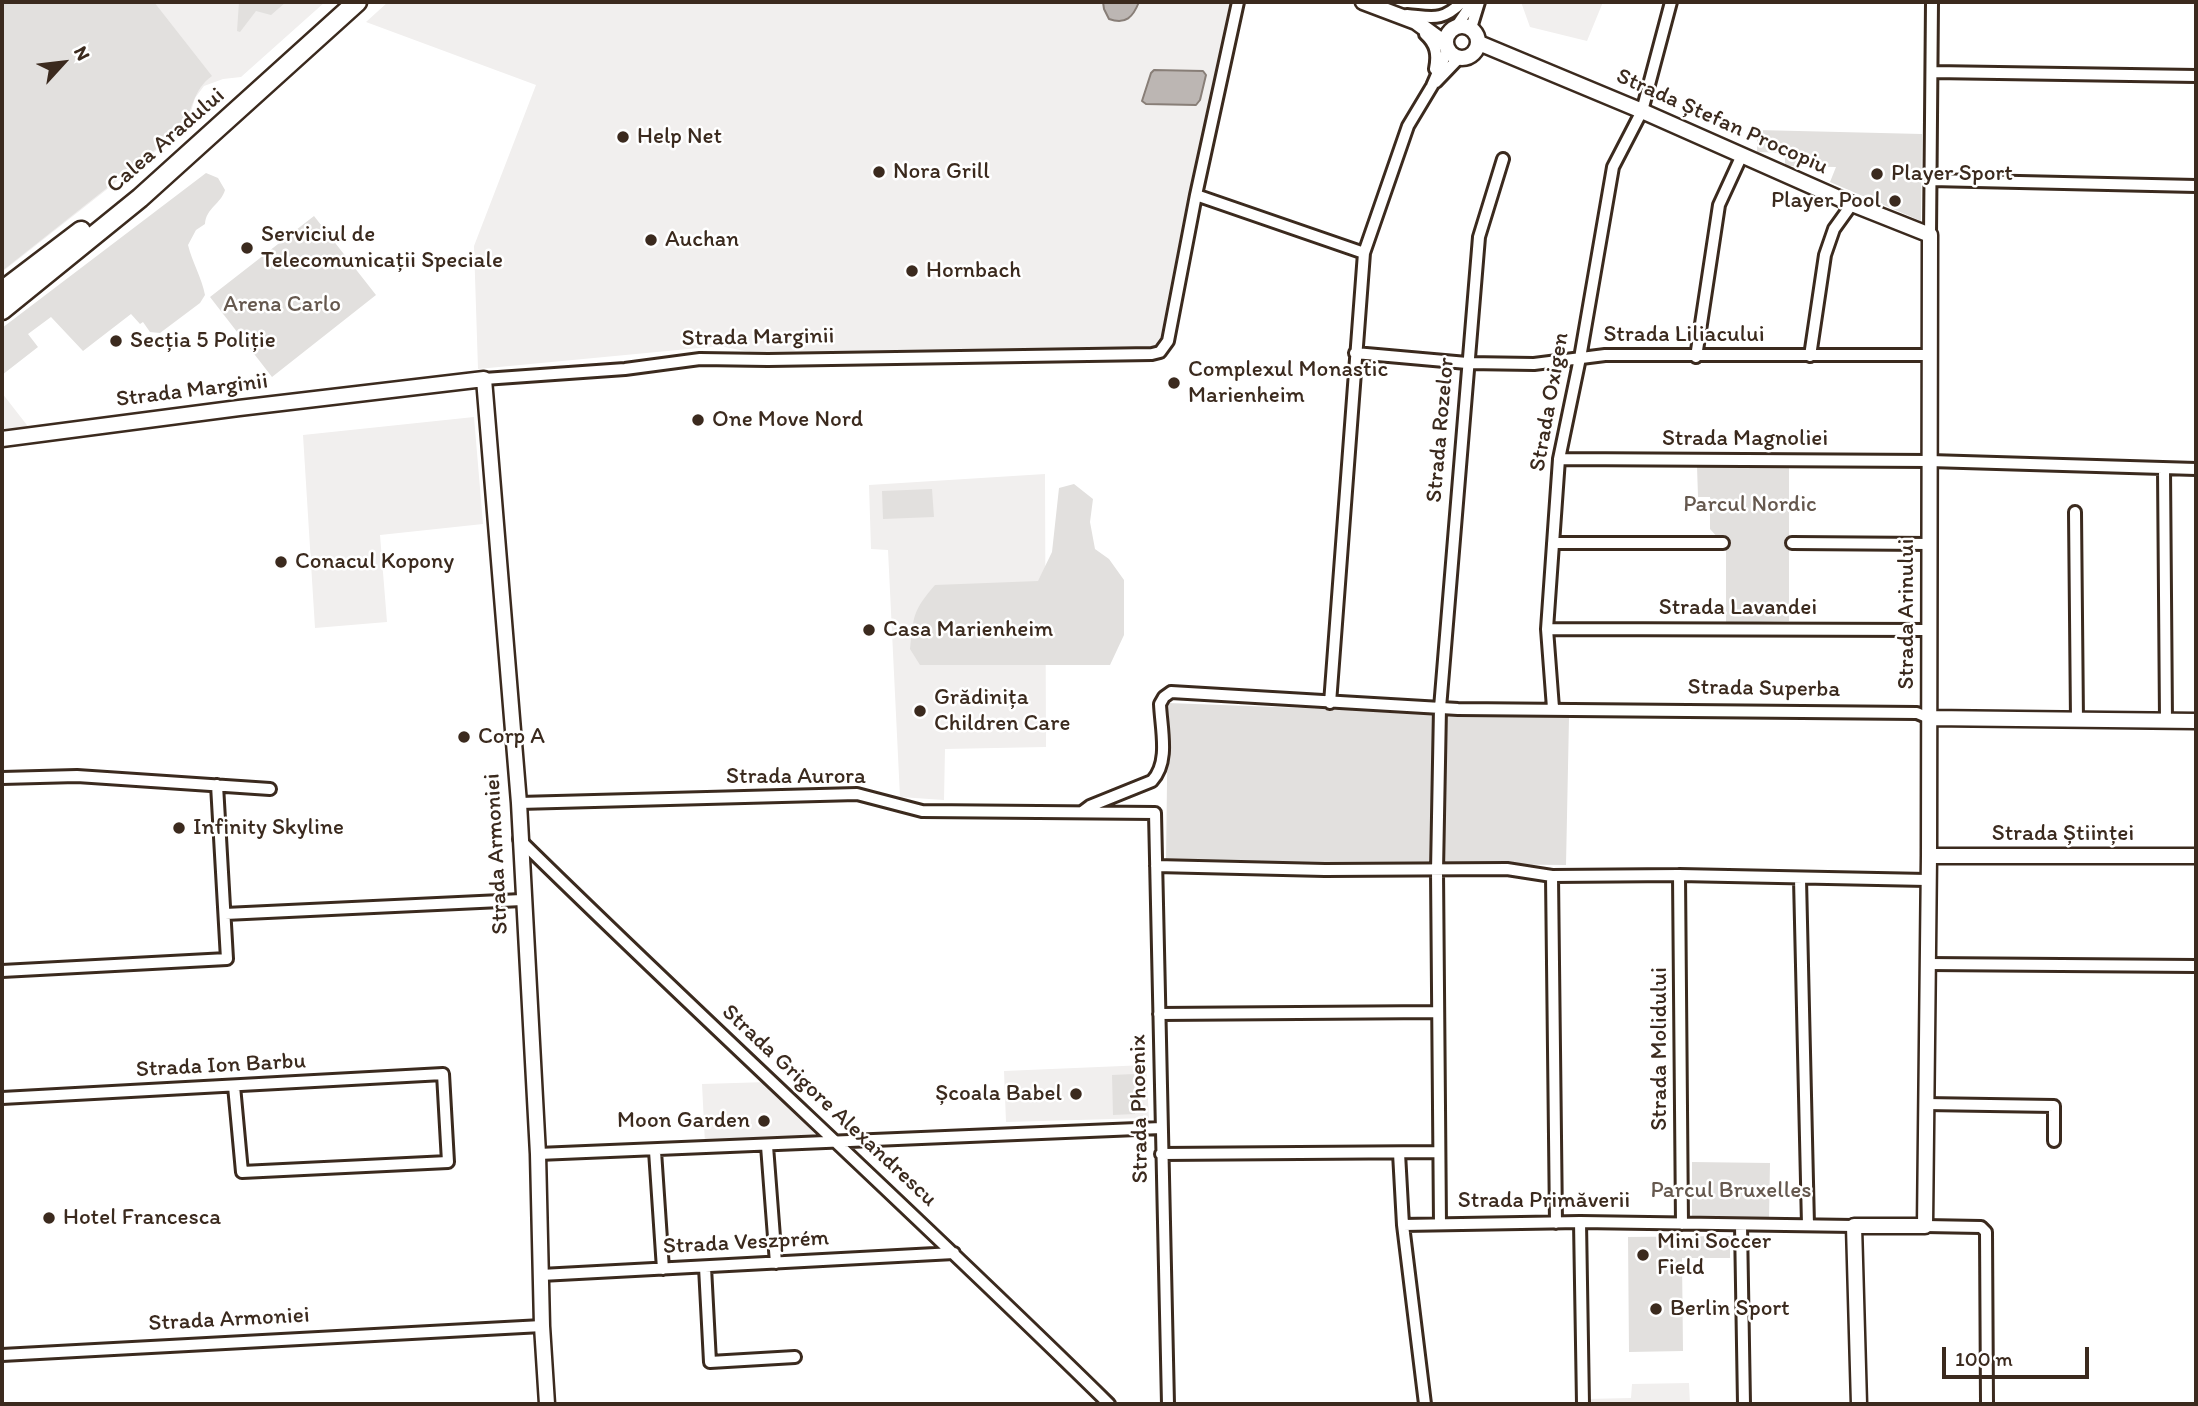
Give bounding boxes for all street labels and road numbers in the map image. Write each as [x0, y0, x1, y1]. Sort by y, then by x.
street label: Strada Ștefan Procopiu [1612, 63, 1832, 181]
street label: Calea Aradului [101, 82, 231, 200]
street label: Strada Liliacului [1603, 321, 1765, 349]
street label: Strada Marginii [681, 323, 835, 353]
street label: Strada Oxigen [1524, 330, 1576, 474]
street label: Strada Rozelor [1421, 356, 1461, 504]
street label: Strada Marginii [115, 368, 269, 414]
street label: Strada Magnoliei [1662, 425, 1828, 453]
street label: Strada Arinului [1893, 539, 1921, 689]
street label: Strada Lavandei [1659, 594, 1817, 622]
street label: Strada Superba [1687, 674, 1841, 704]
street label: Strada Aurora [726, 763, 866, 791]
street label: Strada Armoniei [479, 773, 515, 935]
street label: Strada Științei [1992, 820, 2134, 848]
street label: Strada Molidului [1646, 967, 1674, 1131]
street label: Strada Grigore Alexandrescu [716, 999, 942, 1213]
street label: Strada Phoenix [1125, 1034, 1155, 1184]
street label: Strada Ion Barbu [135, 1048, 307, 1084]
street label: Strada Primăverii [1458, 1187, 1630, 1215]
street label: Strada Veszprém [662, 1225, 830, 1261]
street label: Strada Armoniei [148, 1302, 310, 1338]

